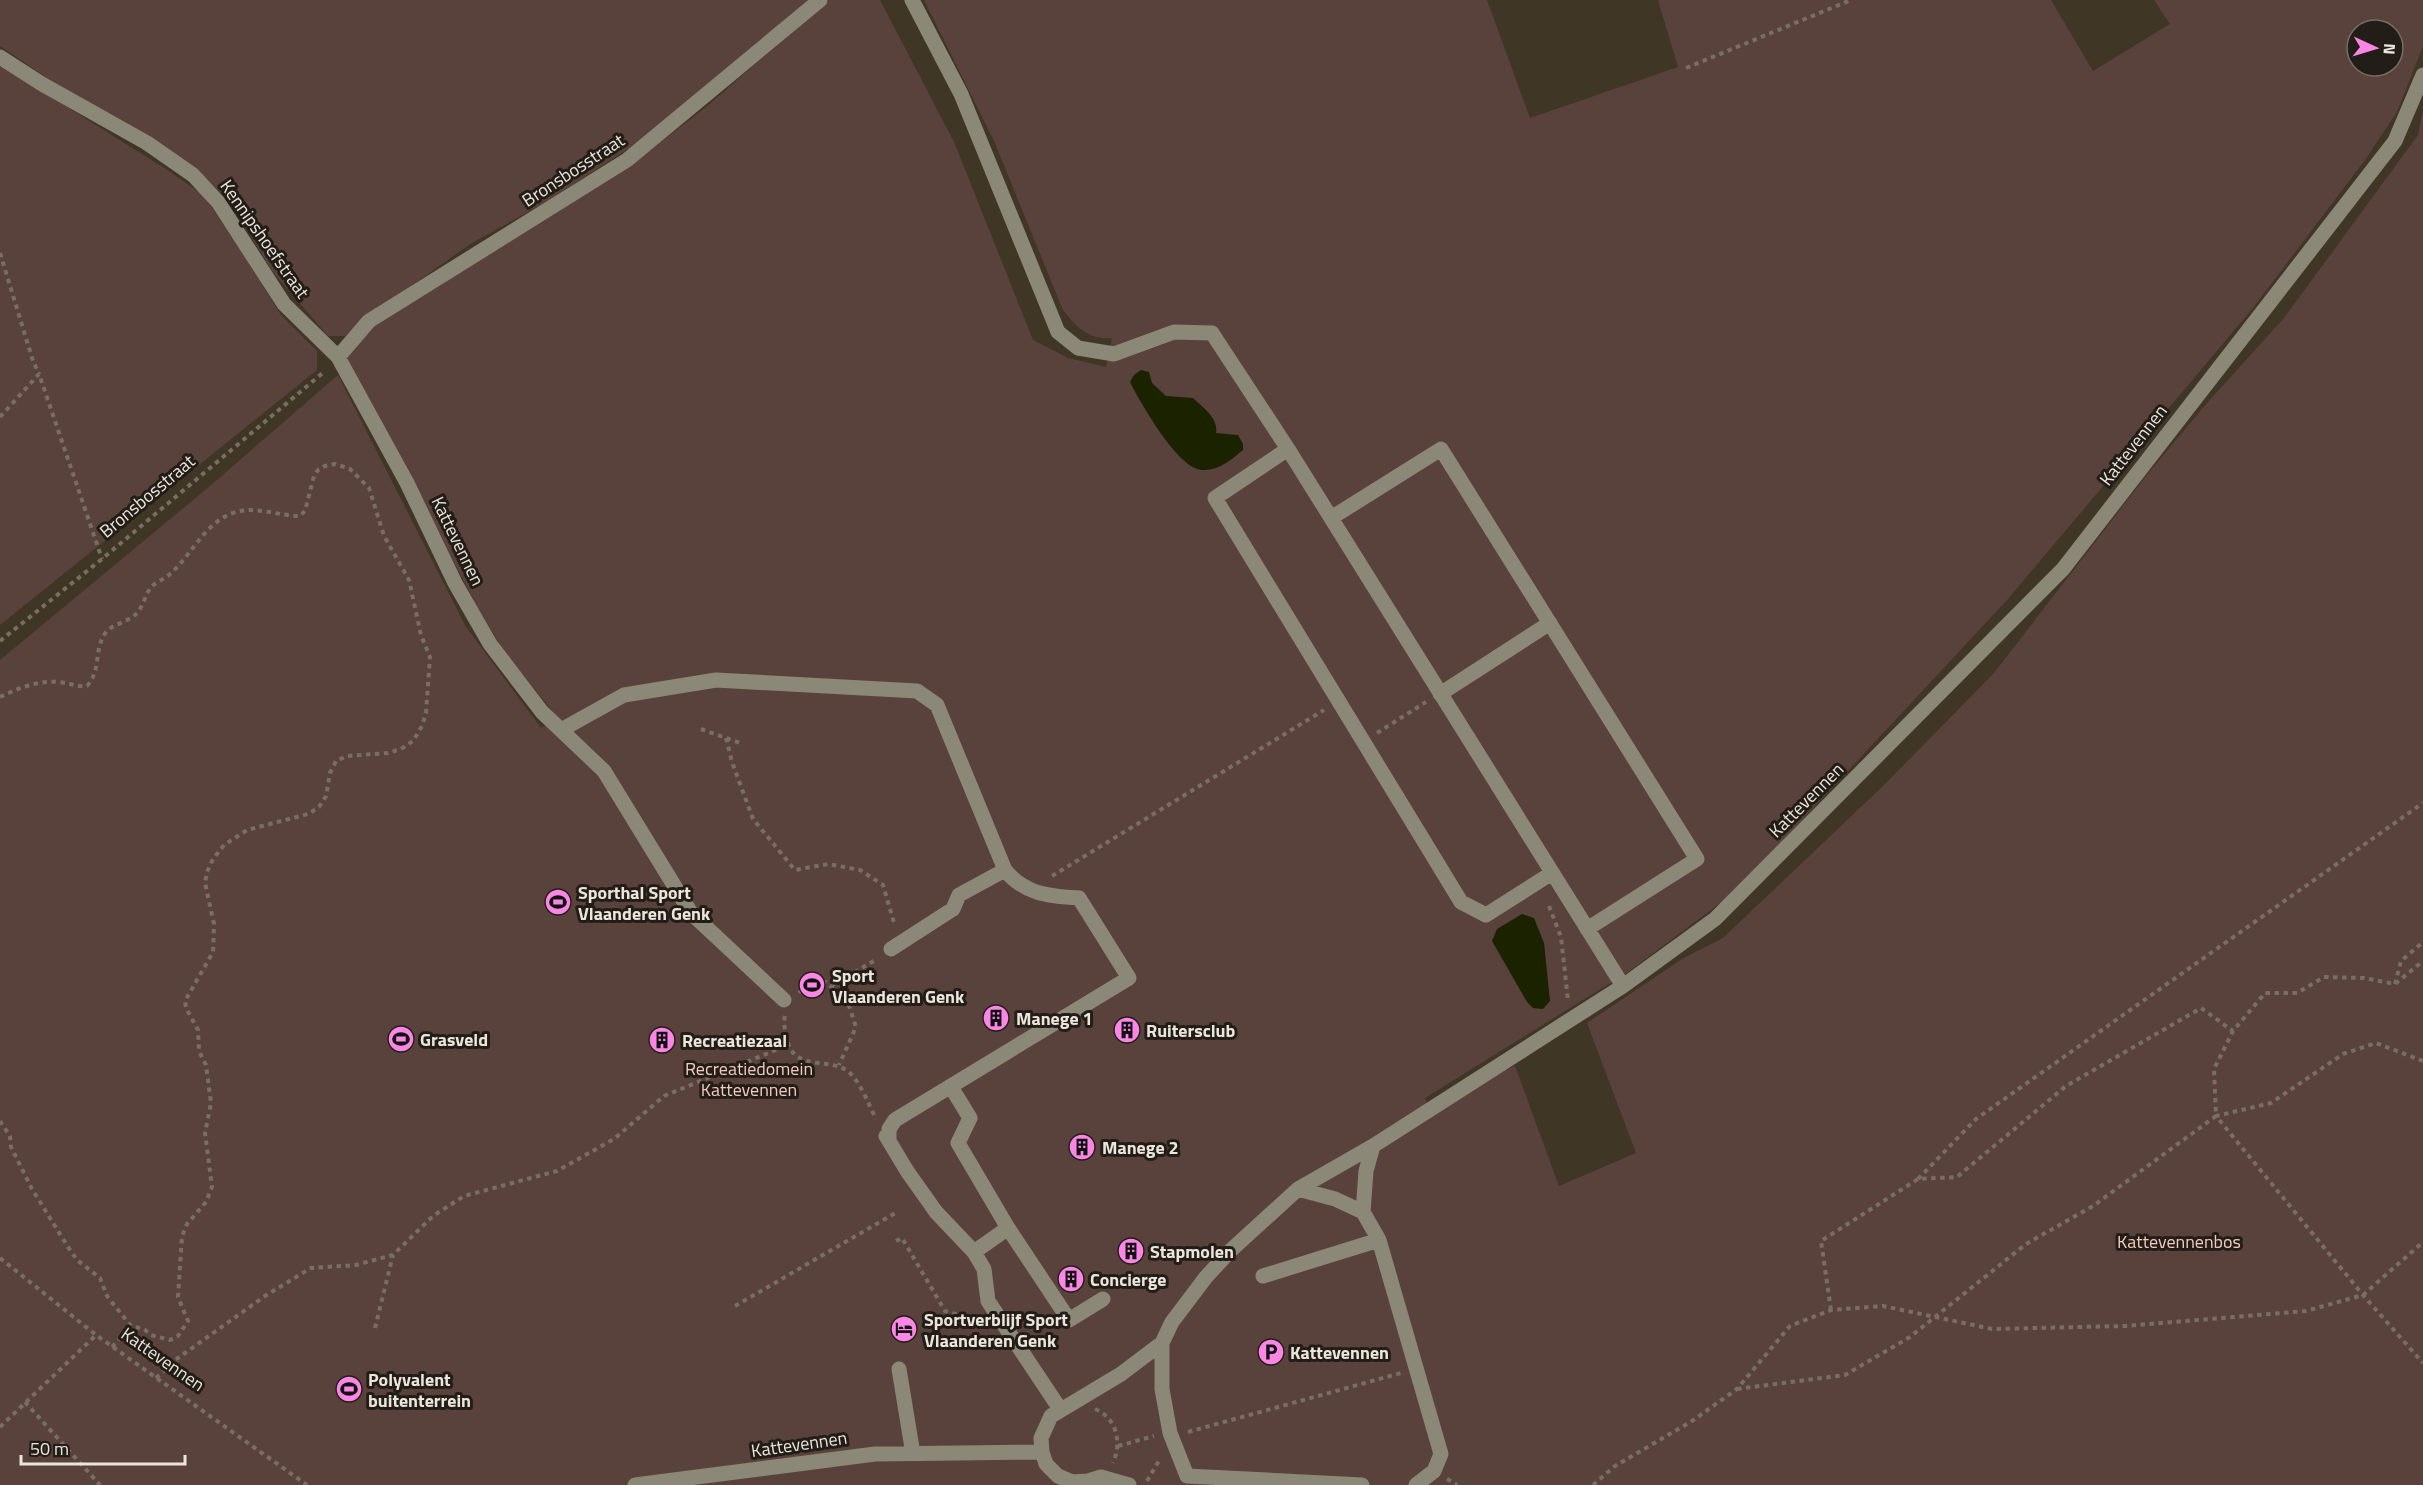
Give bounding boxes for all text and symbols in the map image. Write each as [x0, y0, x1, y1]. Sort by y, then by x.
north arrow [2345, 18, 2405, 78]
text: N [2378, 43, 2402, 55]
street label: Bronsbosstraat [516, 126, 630, 213]
street label: Kennipshoefstraat [214, 174, 317, 305]
street label: Kattevennen [2093, 399, 2173, 491]
street label: Bronsbosstraat [93, 448, 201, 544]
street label: Kattevennen [425, 492, 491, 590]
street label: Kattevennen [1762, 756, 1850, 844]
place label: Sporthal Sport Vlaanderen Genk [578, 879, 711, 927]
sports icon: Sporthal Sport Vlaanderen Genk [543, 887, 573, 917]
place label: Sport Vlaanderen Genk [832, 962, 965, 1010]
sports icon: Sport Vlaanderen Genk [797, 970, 827, 1000]
building icon: Manege 1 [981, 1003, 1011, 1033]
place label: Manege 1 [1016, 1005, 1093, 1032]
building icon: Ruitersclub [1112, 1015, 1142, 1045]
place label: Ruitersclub [1146, 1017, 1236, 1044]
sports icon: Grasveld [386, 1024, 416, 1054]
building icon: Recreatiezaal [647, 1025, 677, 1055]
place label: Grasveld [420, 1026, 488, 1053]
place label: Recreatiezaal [682, 1027, 787, 1054]
park label: Recreatiedomein Kattevennen [685, 1055, 813, 1103]
building icon: Manege 2 [1067, 1132, 1097, 1162]
place label: Manege 2 [1102, 1134, 1179, 1161]
park label: Kattevennenbos [2117, 1228, 2241, 1255]
building icon: Stapmolen [1116, 1236, 1146, 1266]
place label: Stapmolen [1150, 1238, 1234, 1265]
building icon: Concierge [1056, 1264, 1086, 1294]
place label: Concierge [1090, 1266, 1167, 1293]
place label: Sportverblijf Sport Vlaanderen Genk [924, 1306, 1068, 1354]
hotel icon: Sportverblijf Sport Vlaanderen Genk [889, 1314, 919, 1344]
street label: Kattevennen [116, 1320, 210, 1398]
parking icon: Kattevennen [1256, 1337, 1286, 1367]
place label: Kattevennen [1290, 1339, 1389, 1366]
place label: Polyvalent buitenterrein [368, 1366, 471, 1414]
sports icon: Polyvalent buitenterrein [334, 1374, 364, 1404]
street label: Kattevennen [749, 1424, 849, 1464]
scale bar [21, 1428, 184, 1466]
text: 50 m [30, 1435, 69, 1462]

